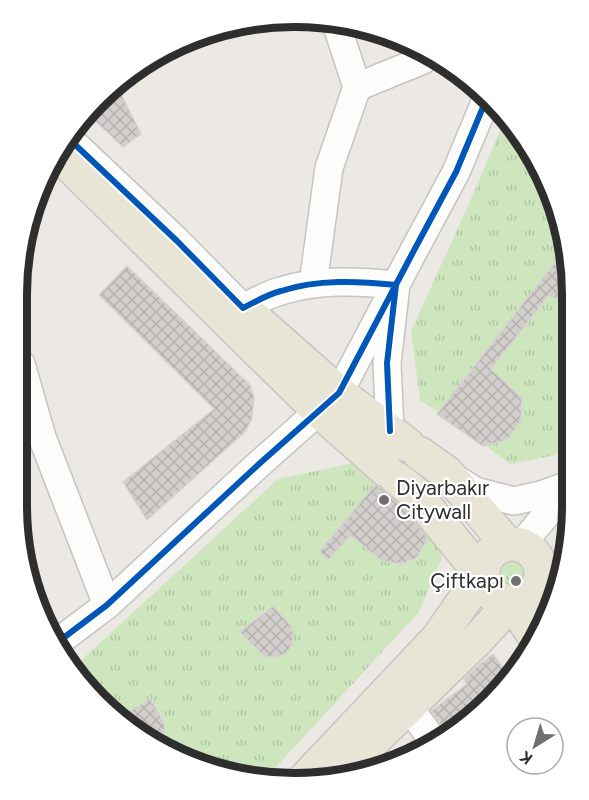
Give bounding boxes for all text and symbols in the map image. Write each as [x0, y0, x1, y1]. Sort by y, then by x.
place label: Diyarbakır Citywall [396, 475, 489, 524]
marker: Diyarbakır Citywall [377, 493, 391, 507]
place label: Çiftkapı [430, 568, 504, 593]
marker: Çiftkapı [509, 574, 523, 588]
north arrow [505, 716, 565, 776]
text: K [516, 747, 536, 768]

